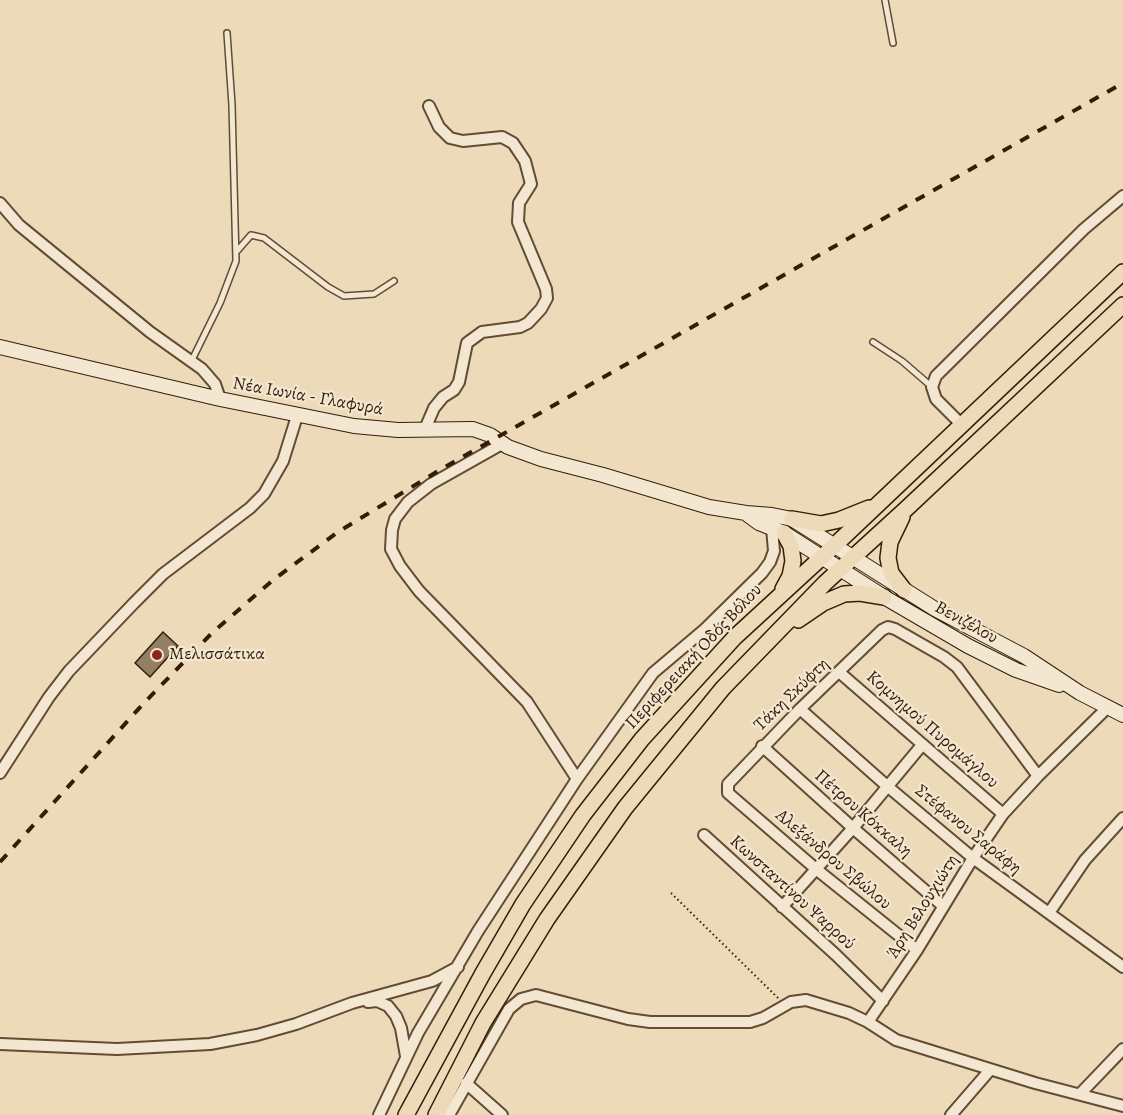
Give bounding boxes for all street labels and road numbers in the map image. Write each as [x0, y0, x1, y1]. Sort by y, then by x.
street label: Νέα Ιωνία - Γλαφυρά [231, 373, 385, 421]
street label: Περιφερειακή Οδός Βόλου [621, 580, 767, 734]
street label: Βενιζέλου [931, 597, 1001, 649]
street label: Τάκη Σκύφτη [750, 654, 834, 736]
street label: Κομνημού Πυρομάγλου [861, 667, 1003, 793]
street label: Πέτρου Κόκκαλη [810, 766, 916, 862]
street label: Στέφανου Σαράφη [910, 780, 1026, 880]
street label: Αλεξάνδρου Σβώλου [771, 805, 895, 915]
street label: Κωνσταντίνου Ψαρρού [725, 831, 859, 955]
street label: Άρη Βελουχιώτη [882, 851, 964, 963]

